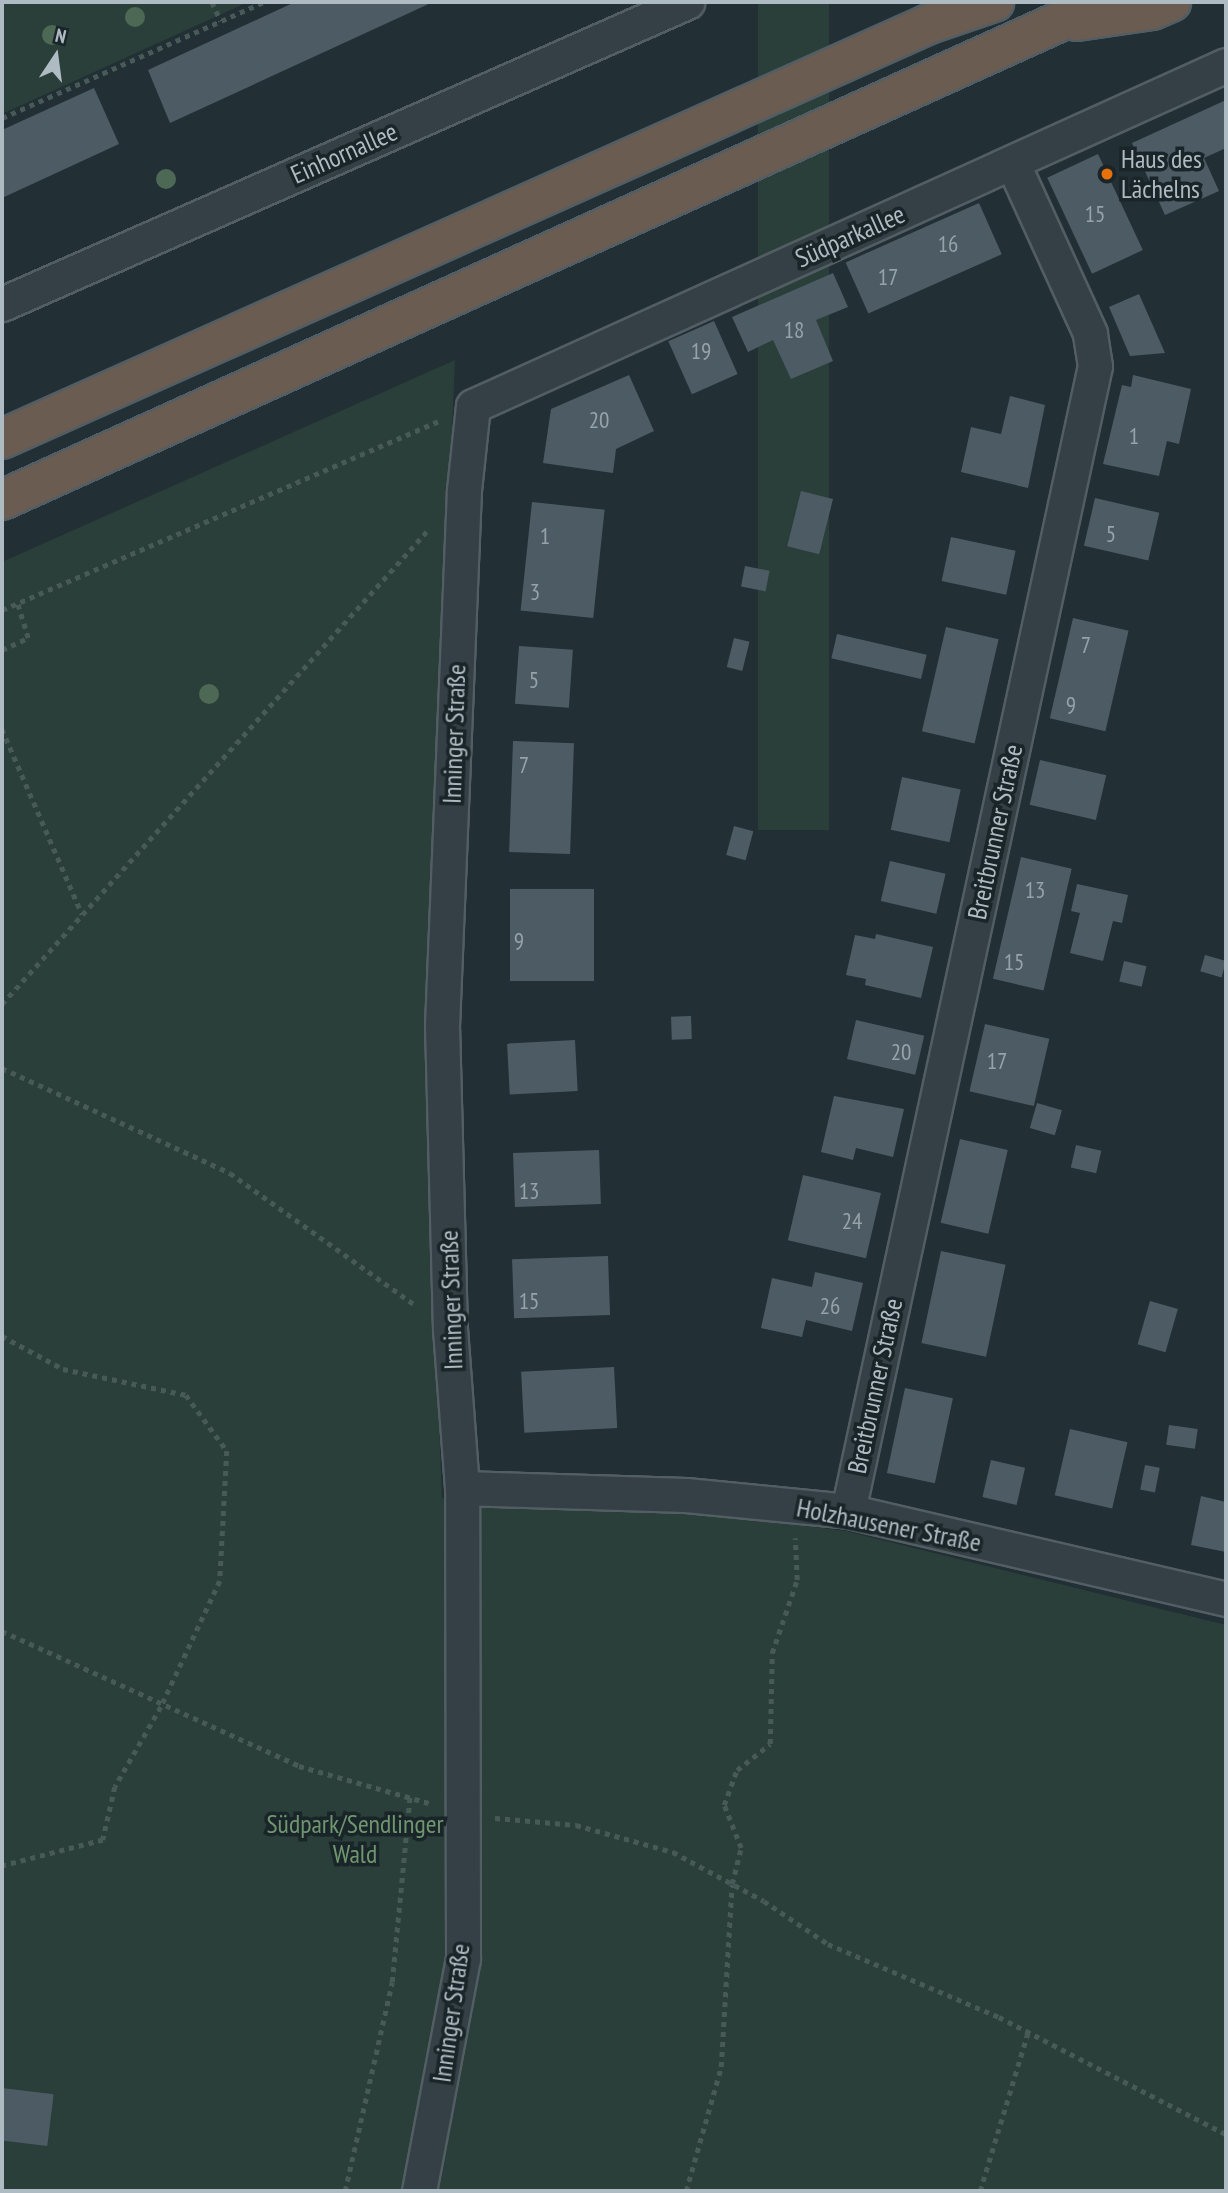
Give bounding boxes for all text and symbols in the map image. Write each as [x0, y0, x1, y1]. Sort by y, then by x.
north arrow [21, 21, 91, 91]
text: N [53, 23, 68, 48]
street label: Einhornallee [286, 116, 402, 190]
place label: Haus des Lächelns [1121, 143, 1202, 204]
marker: Haus des Lächelns [1099, 166, 1115, 182]
street label: Südparkallee [790, 198, 910, 274]
house number: 15 [1085, 200, 1105, 228]
house number: 16 [938, 230, 958, 258]
house number: 17 [878, 263, 898, 291]
house number: 18 [784, 316, 804, 344]
house number: 19 [691, 337, 711, 365]
house number: 20 [589, 406, 609, 434]
house number: 1 [1129, 422, 1139, 450]
house number: 5 [1106, 520, 1116, 548]
house number: 1 [540, 522, 550, 550]
house number: 3 [530, 578, 540, 606]
house number: 7 [1081, 631, 1091, 659]
street label: Inninger Straße [436, 664, 472, 804]
house number: 5 [529, 666, 539, 694]
house number: 9 [1066, 691, 1076, 719]
street label: Breitbrunner Straße [961, 742, 1029, 922]
house number: 7 [519, 751, 529, 779]
house number: 13 [1025, 876, 1045, 904]
house number: 9 [514, 927, 524, 955]
house number: 15 [1004, 948, 1024, 976]
house number: 20 [891, 1038, 911, 1066]
house number: 17 [987, 1047, 1007, 1075]
house number: 13 [519, 1177, 539, 1205]
house number: 24 [842, 1207, 862, 1235]
street label: Inninger Straße [433, 1230, 469, 1370]
house number: 15 [519, 1287, 539, 1315]
house number: 26 [820, 1292, 840, 1320]
street label: Breitbrunner Straße [841, 1296, 909, 1476]
street label: Holzhausener Straße [794, 1492, 984, 1558]
park label: Südpark/Sendlinger Wald [266, 1808, 444, 1870]
street label: Inninger Straße [426, 1942, 476, 2084]

